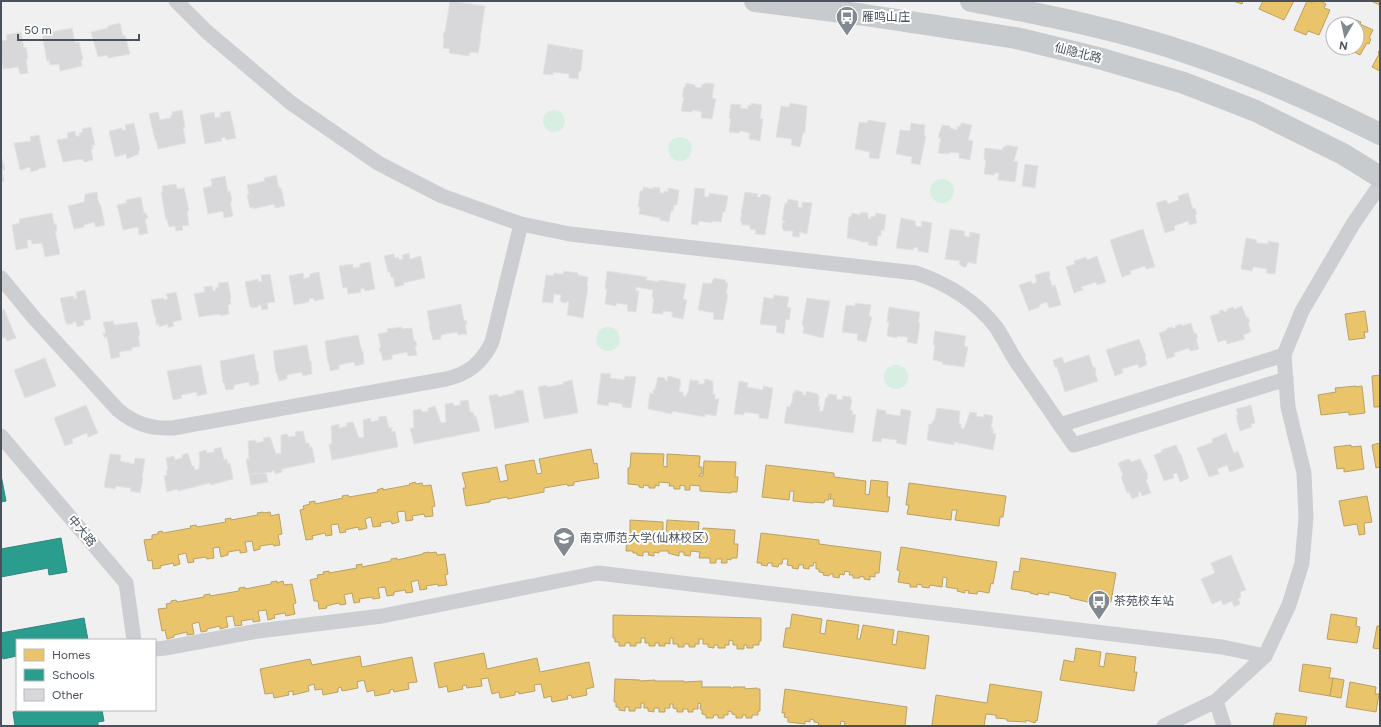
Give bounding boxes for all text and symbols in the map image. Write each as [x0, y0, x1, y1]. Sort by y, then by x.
bus stop icon: 雁鸣山庄 [834, 4, 860, 37]
place label: 雁鸣山庄 [862, 10, 910, 24]
scale bar [18, 16, 139, 42]
north arrow [1325, 16, 1365, 56]
text: 50 m [24, 23, 52, 37]
text: N [1338, 38, 1349, 52]
street label: 仙隐北路 [1053, 40, 1103, 66]
street label: 中大路 [65, 513, 99, 549]
school or university icon: 南京师范大学(仙林校区) [551, 525, 577, 558]
place label: 南京师范大学(仙林校区) [580, 531, 708, 545]
bus stop icon: 茶苑校车站 [1086, 588, 1112, 621]
place label: 茶苑校车站 [1114, 594, 1174, 608]
legend [16, 639, 156, 711]
text: Homes [52, 648, 91, 662]
text: Schools [52, 668, 95, 682]
text: Other [52, 688, 83, 702]

